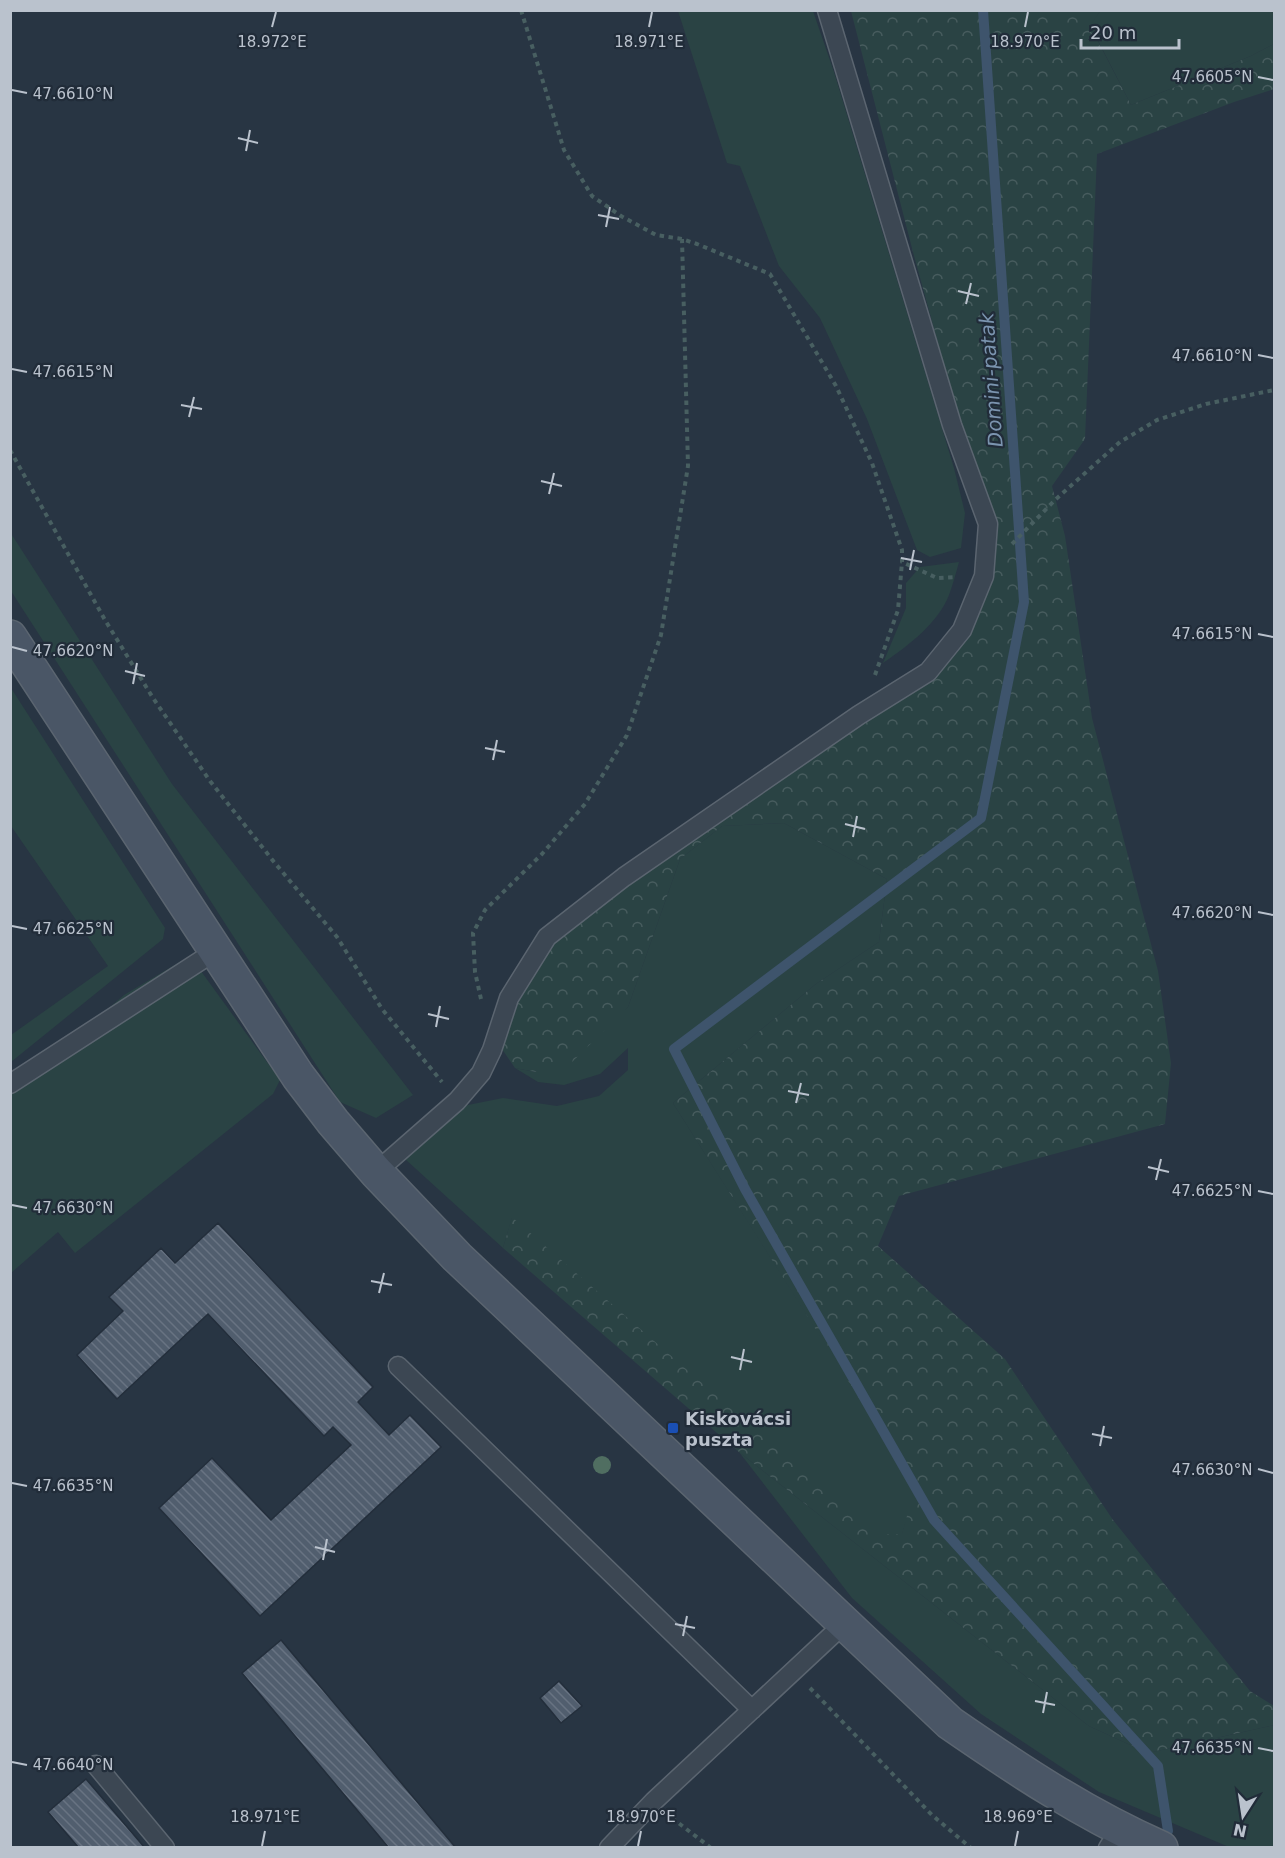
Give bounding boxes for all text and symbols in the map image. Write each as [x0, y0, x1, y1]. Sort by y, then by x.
scale bar [1081, 12, 1178, 50]
text: 20 m [1090, 22, 1136, 43]
text: 18.972°E [237, 33, 307, 51]
text: 18.971°E [614, 33, 684, 51]
text: 18.970°E [990, 33, 1060, 51]
text: 47.6605°N [1172, 68, 1252, 86]
text: 47.6610°N [33, 85, 113, 103]
water label: Domini-patak [974, 311, 1008, 448]
text: 47.6610°N [1172, 347, 1252, 365]
text: 47.6615°N [33, 363, 113, 381]
text: 47.6615°N [1172, 625, 1252, 643]
text: 47.6620°N [33, 642, 113, 660]
text: 47.6620°N [1172, 904, 1252, 922]
text: 47.6625°N [33, 920, 113, 938]
text: 47.6625°N [1172, 1182, 1252, 1200]
text: 47.6630°N [33, 1199, 113, 1217]
place label: Kiskovácsi puszta [685, 1408, 791, 1450]
marker: Kiskovácsi puszta [666, 1421, 680, 1435]
text: 47.6630°N [1172, 1461, 1252, 1479]
text: 47.6635°N [33, 1477, 113, 1495]
text: 47.6635°N [1172, 1739, 1252, 1757]
text: 47.6640°N [33, 1756, 113, 1774]
north arrow [1213, 1786, 1273, 1846]
text: 18.971°E [230, 1808, 300, 1826]
text: 18.970°E [606, 1808, 676, 1826]
text: 18.969°E [983, 1808, 1053, 1826]
text: N [1231, 1819, 1249, 1841]

